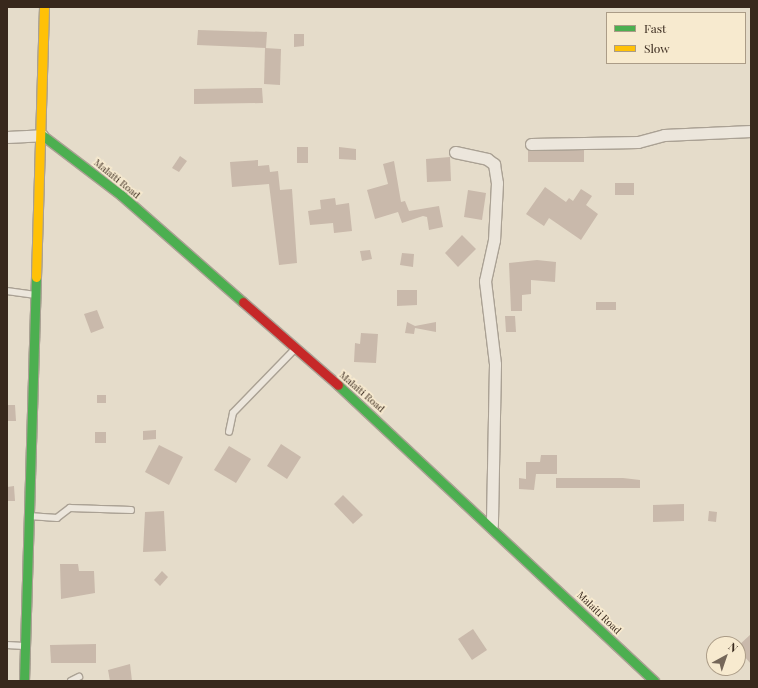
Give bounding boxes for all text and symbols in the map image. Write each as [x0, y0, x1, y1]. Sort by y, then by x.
legend [606, 12, 746, 64]
text: Fast [644, 20, 666, 36]
text: Slow [644, 40, 670, 56]
street label: Malaiti Road [91, 157, 143, 201]
street label: Malaiti Road [337, 369, 387, 415]
street label: Malaiti Road [575, 589, 623, 637]
north arrow [706, 636, 746, 676]
text: N [726, 639, 741, 655]

